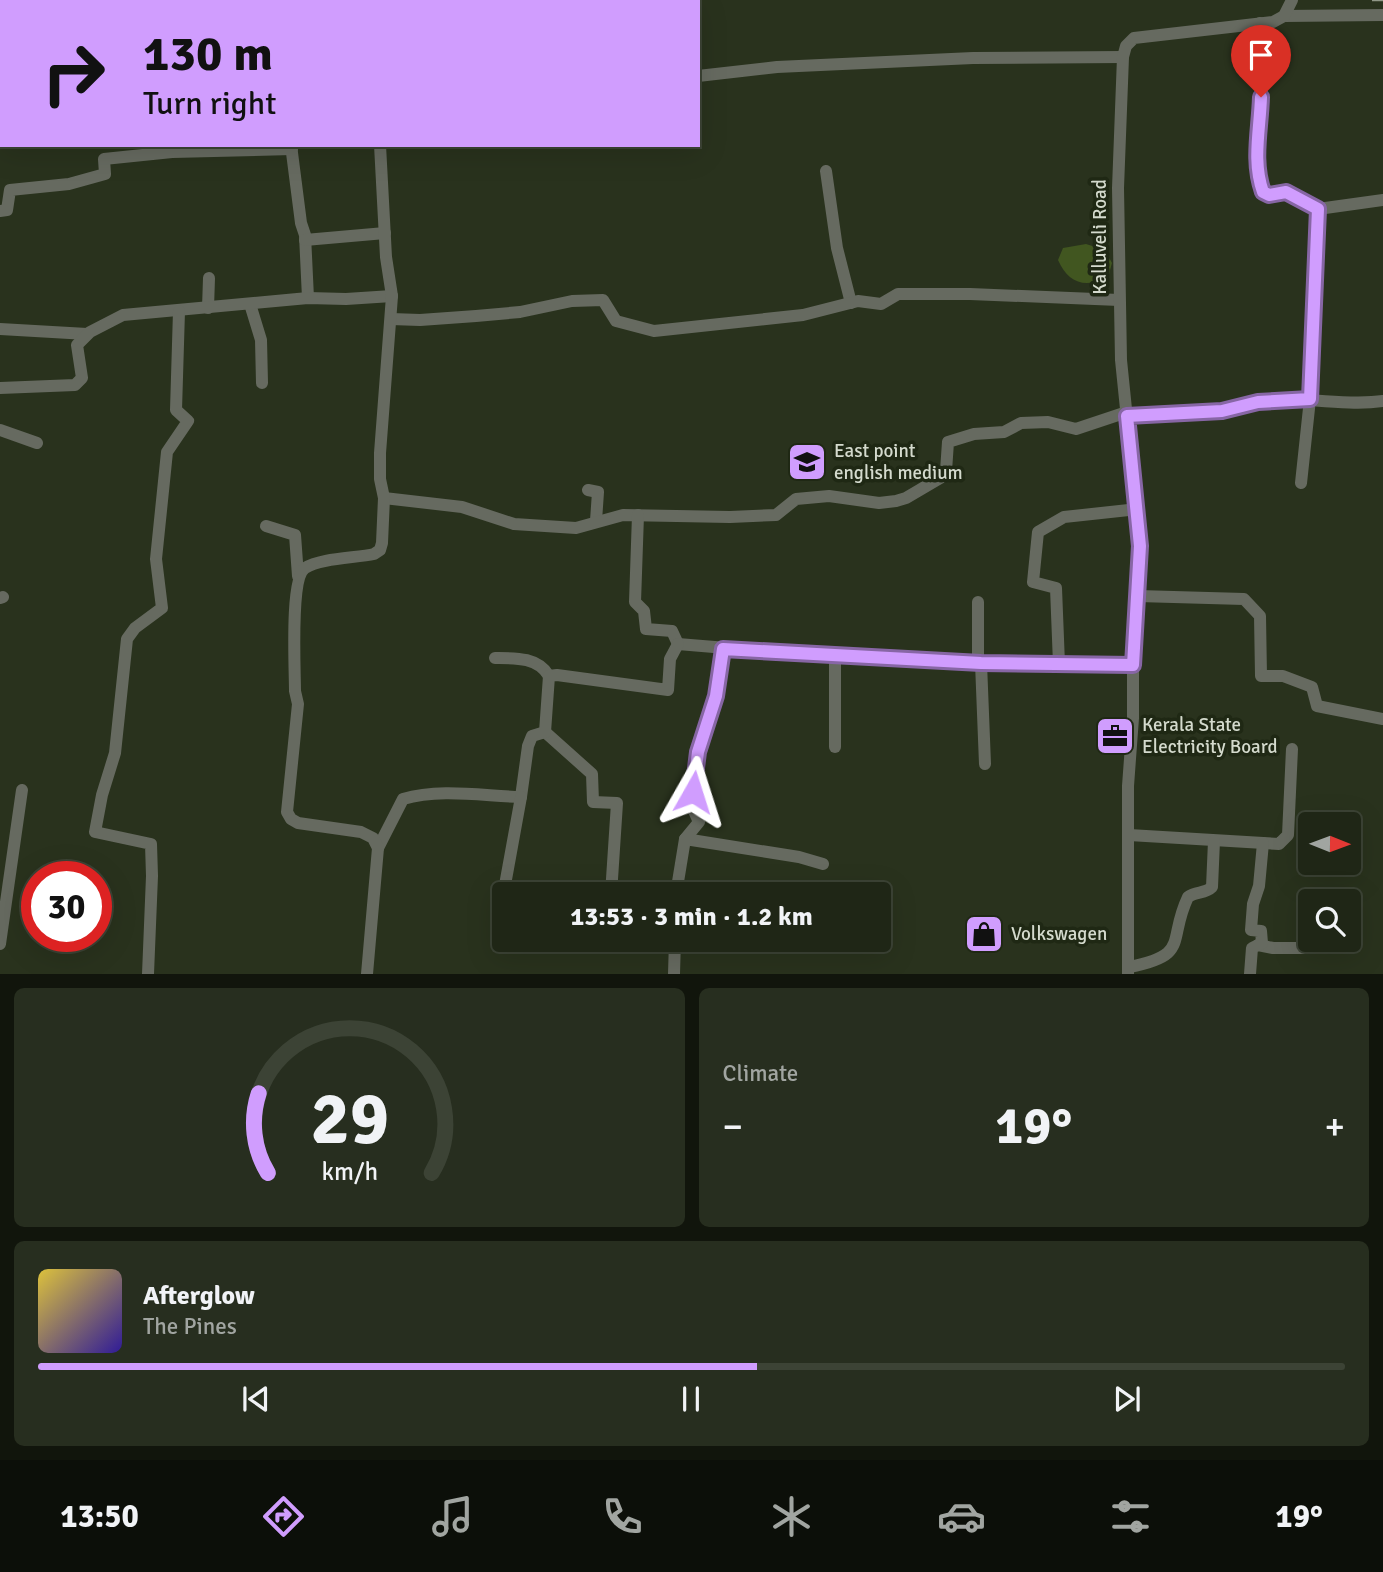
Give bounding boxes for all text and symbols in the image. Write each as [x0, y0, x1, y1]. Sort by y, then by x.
text: 130 m [143, 24, 273, 84]
pin [1231, 25, 1291, 97]
icon: right [28, 28, 119, 119]
icon: arrive [1242, 36, 1280, 74]
text: Turn right [143, 84, 276, 123]
street label: Kalluveli Road [1088, 179, 1112, 295]
place label: East point english medium [834, 439, 963, 485]
school or university icon: East point english medium [786, 441, 828, 483]
place label: Kerala State Electricity Board [1142, 713, 1278, 759]
office icon: Kerala State Electricity Board [1094, 715, 1136, 757]
position arrow [656, 755, 730, 829]
north arrow [1298, 812, 1362, 875]
map controls [1298, 812, 1361, 952]
speed limit sign: 30 [21, 861, 112, 952]
button: search [1298, 889, 1361, 952]
text: 13:53 · 3 min · 1.2 km [570, 901, 813, 933]
shop icon: Volkswagen [963, 913, 1005, 955]
place label: Volkswagen [1011, 922, 1107, 946]
text: Climate [723, 1059, 798, 1088]
text: 29 [310, 1076, 389, 1165]
text: 19° [995, 1094, 1072, 1158]
text: − [723, 1103, 743, 1150]
text: + [1324, 1103, 1345, 1150]
text: km/h [321, 1156, 378, 1187]
text: Afterglow [143, 1280, 255, 1312]
text: The Pines [143, 1312, 237, 1341]
icon: previous [237, 1380, 275, 1418]
icon: pause [672, 1380, 710, 1418]
icon: next [1108, 1380, 1146, 1418]
icon: directions [259, 1492, 308, 1541]
icon: music [428, 1492, 477, 1541]
icon: phone [598, 1492, 647, 1541]
icon: climate [767, 1492, 816, 1541]
icon: car [937, 1492, 986, 1541]
icon: filters [1106, 1492, 1155, 1541]
text: 13:50 [60, 1497, 139, 1536]
text: 19° [1275, 1497, 1323, 1536]

